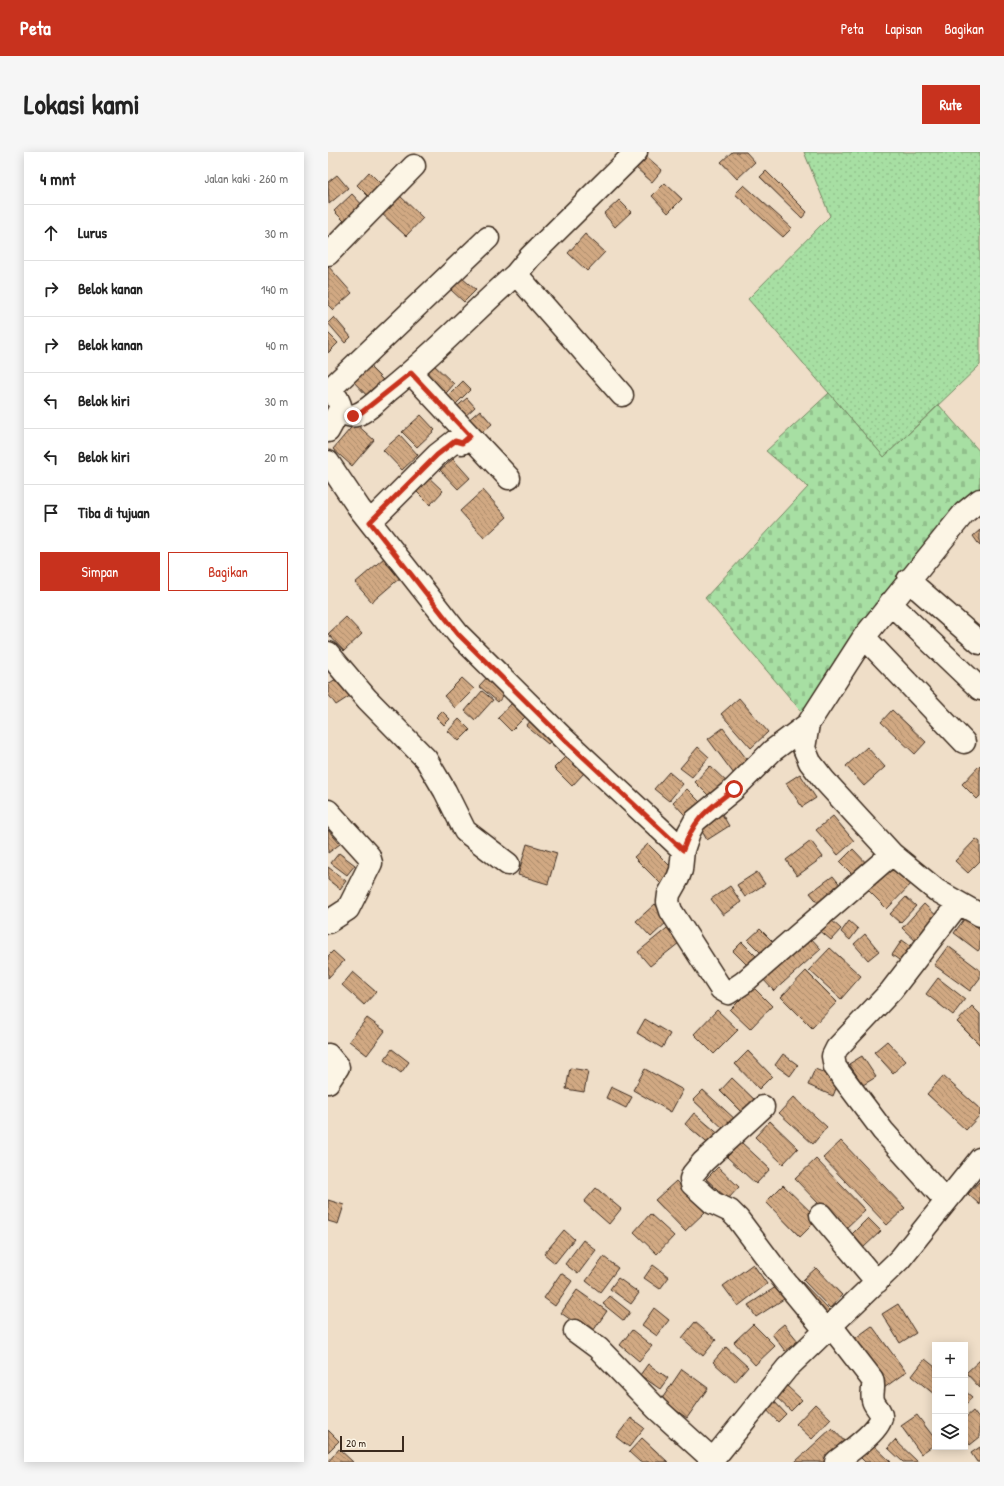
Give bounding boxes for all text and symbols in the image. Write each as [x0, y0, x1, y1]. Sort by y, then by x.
text: Peta [20, 15, 51, 41]
text: Peta [841, 19, 863, 38]
text: Lapisan [885, 19, 922, 38]
text: Bagikan [944, 19, 984, 38]
text: Lokasi kami [24, 85, 140, 123]
button: Rute [922, 85, 980, 124]
text: 4 mnt [40, 167, 75, 190]
text: Jalan kaki · 260 m [204, 169, 288, 187]
icon: ahead [40, 222, 62, 244]
text: Lurus [78, 222, 107, 243]
text: 30 m [265, 224, 288, 242]
icon: right [40, 278, 62, 300]
text: Belok kanan [78, 278, 143, 299]
text: 140 m [261, 280, 288, 298]
icon: right [40, 334, 62, 356]
text: Belok kanan [78, 334, 143, 355]
text: 40 m [265, 336, 288, 354]
icon: left [40, 390, 62, 412]
text: Belok kiri [78, 390, 130, 411]
text: 30 m [265, 392, 288, 410]
route end [344, 407, 362, 425]
icon: left [40, 446, 62, 468]
text: Belok kiri [78, 446, 130, 467]
text: 20 m [264, 448, 288, 466]
icon: arrive [40, 502, 62, 524]
text: Tiba di tujuan [78, 502, 150, 523]
button: Simpan [40, 552, 160, 591]
button: Bagikan [168, 552, 288, 591]
route start [725, 780, 743, 798]
map controls [932, 1342, 968, 1450]
button: + [932, 1342, 968, 1378]
button: − [932, 1378, 968, 1414]
button: layers [932, 1414, 968, 1450]
scale bar [340, 1434, 404, 1453]
text: 20 m [346, 1436, 366, 1450]

